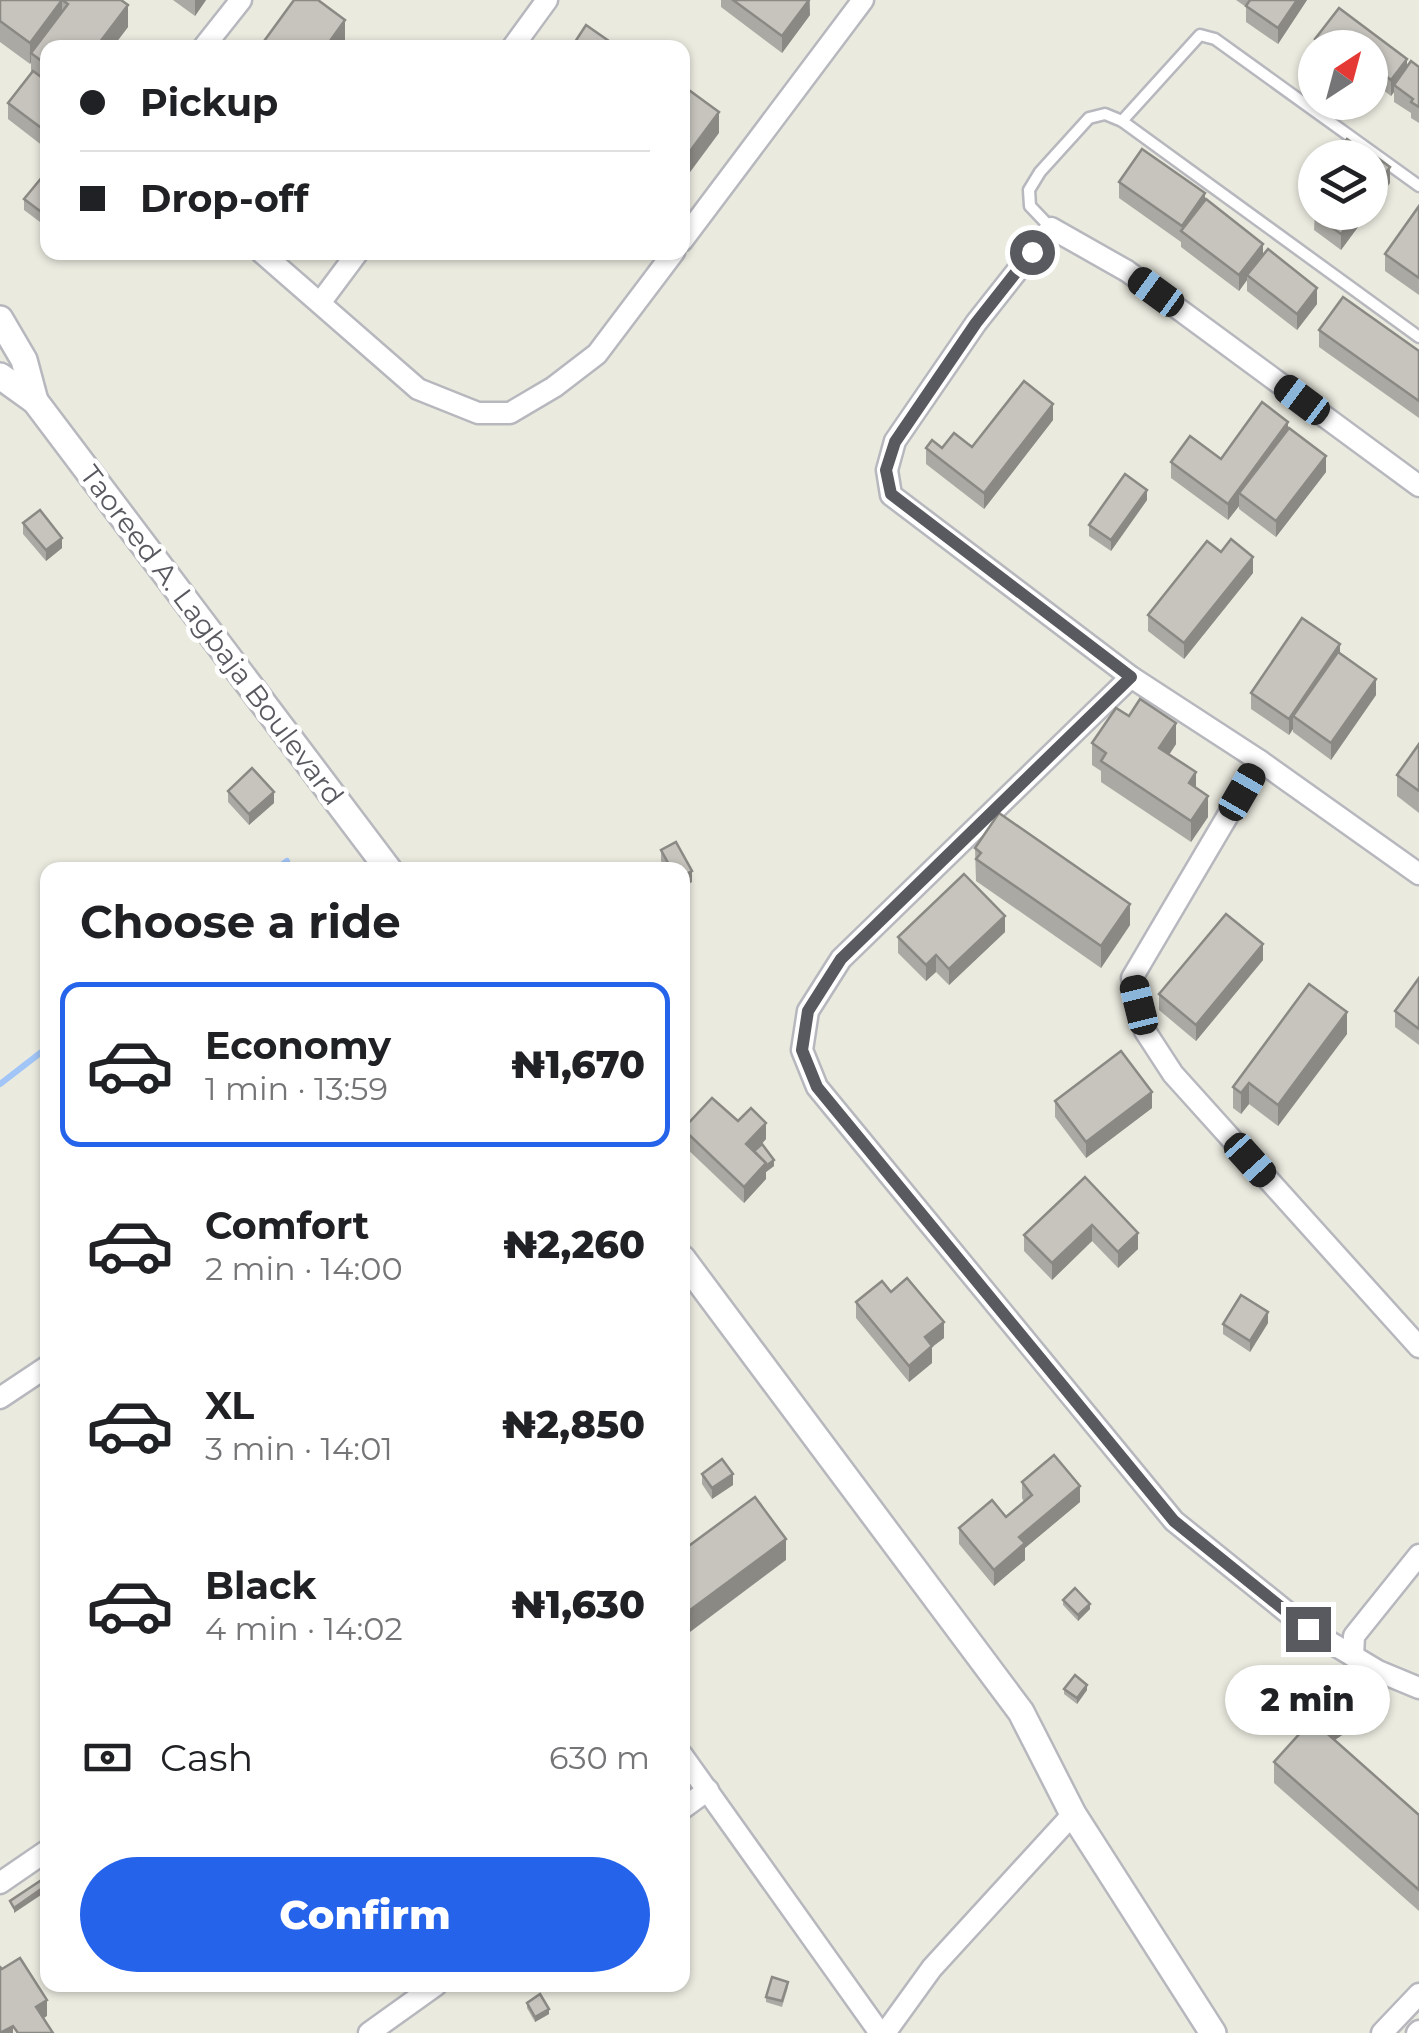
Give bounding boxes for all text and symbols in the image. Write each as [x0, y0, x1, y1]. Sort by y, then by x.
north arrow [1298, 30, 1388, 120]
map controls [1298, 30, 1388, 230]
text: Pickup [140, 79, 278, 126]
button: layers [1298, 140, 1388, 230]
text: Drop-off [140, 175, 309, 222]
route start [1010, 230, 1055, 275]
car [1123, 262, 1189, 322]
car [1269, 370, 1335, 430]
street label: Taoreed A. Lagbaja Boulevard [73, 458, 351, 812]
car [1214, 759, 1270, 825]
text: Choose a ride [80, 894, 401, 949]
car [1117, 972, 1161, 1038]
icon: car [85, 1020, 175, 1110]
text: Economy [205, 1022, 391, 1069]
text: ₦1,670 [511, 1041, 645, 1088]
text: 1 min · 13:59 [205, 1069, 388, 1108]
car [1219, 1128, 1281, 1192]
icon: car [85, 1200, 175, 1290]
text: Comfort [205, 1202, 369, 1249]
text: ₦2,260 [503, 1221, 645, 1268]
text: 2 min · 14:00 [205, 1249, 403, 1288]
icon: car [85, 1380, 175, 1470]
text: XL [205, 1382, 254, 1429]
text: ₦2,850 [502, 1401, 645, 1448]
text: 3 min · 14:01 [205, 1429, 393, 1468]
icon: car [85, 1560, 175, 1650]
text: Black [205, 1562, 316, 1609]
text: ₦1,630 [511, 1581, 645, 1628]
route end [1286, 1607, 1331, 1652]
text: 4 min · 14:02 [205, 1609, 403, 1648]
callout: 2 min [1226, 1664, 1390, 1734]
text: 2 min [1260, 1680, 1355, 1719]
icon: cash [80, 1730, 135, 1785]
text: Cash [160, 1734, 253, 1781]
text: 630 m [549, 1738, 650, 1777]
button: Confirm [80, 1857, 650, 1972]

